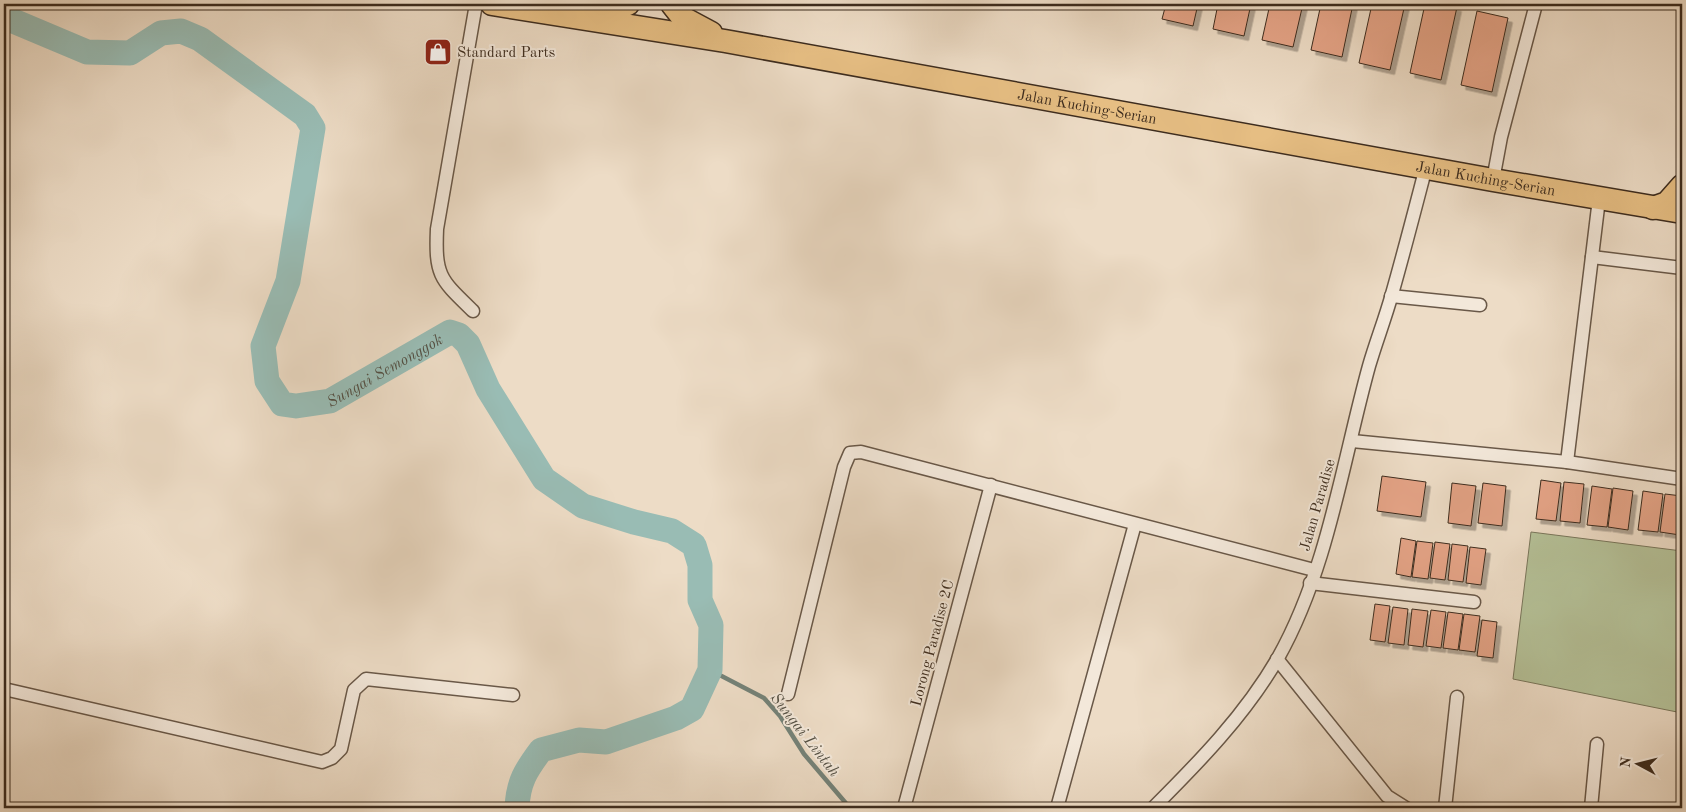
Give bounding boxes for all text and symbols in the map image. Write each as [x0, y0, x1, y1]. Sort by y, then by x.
shop icon: Standard Parts [423, 37, 453, 67]
place label: Standard Parts [457, 46, 555, 61]
street label: Jalan Kuching-Serian [1016, 88, 1158, 128]
street label: Jalan Kuching-Serian [1415, 160, 1556, 199]
water label: Sungai Semonggok [324, 332, 446, 411]
street label: Jalan Paradise [1298, 458, 1339, 553]
street label: Lorong Paradise 2C [909, 579, 958, 708]
water label: Sungai Lintah [767, 690, 842, 780]
north arrow [1614, 740, 1664, 790]
text: N [1618, 756, 1634, 769]

